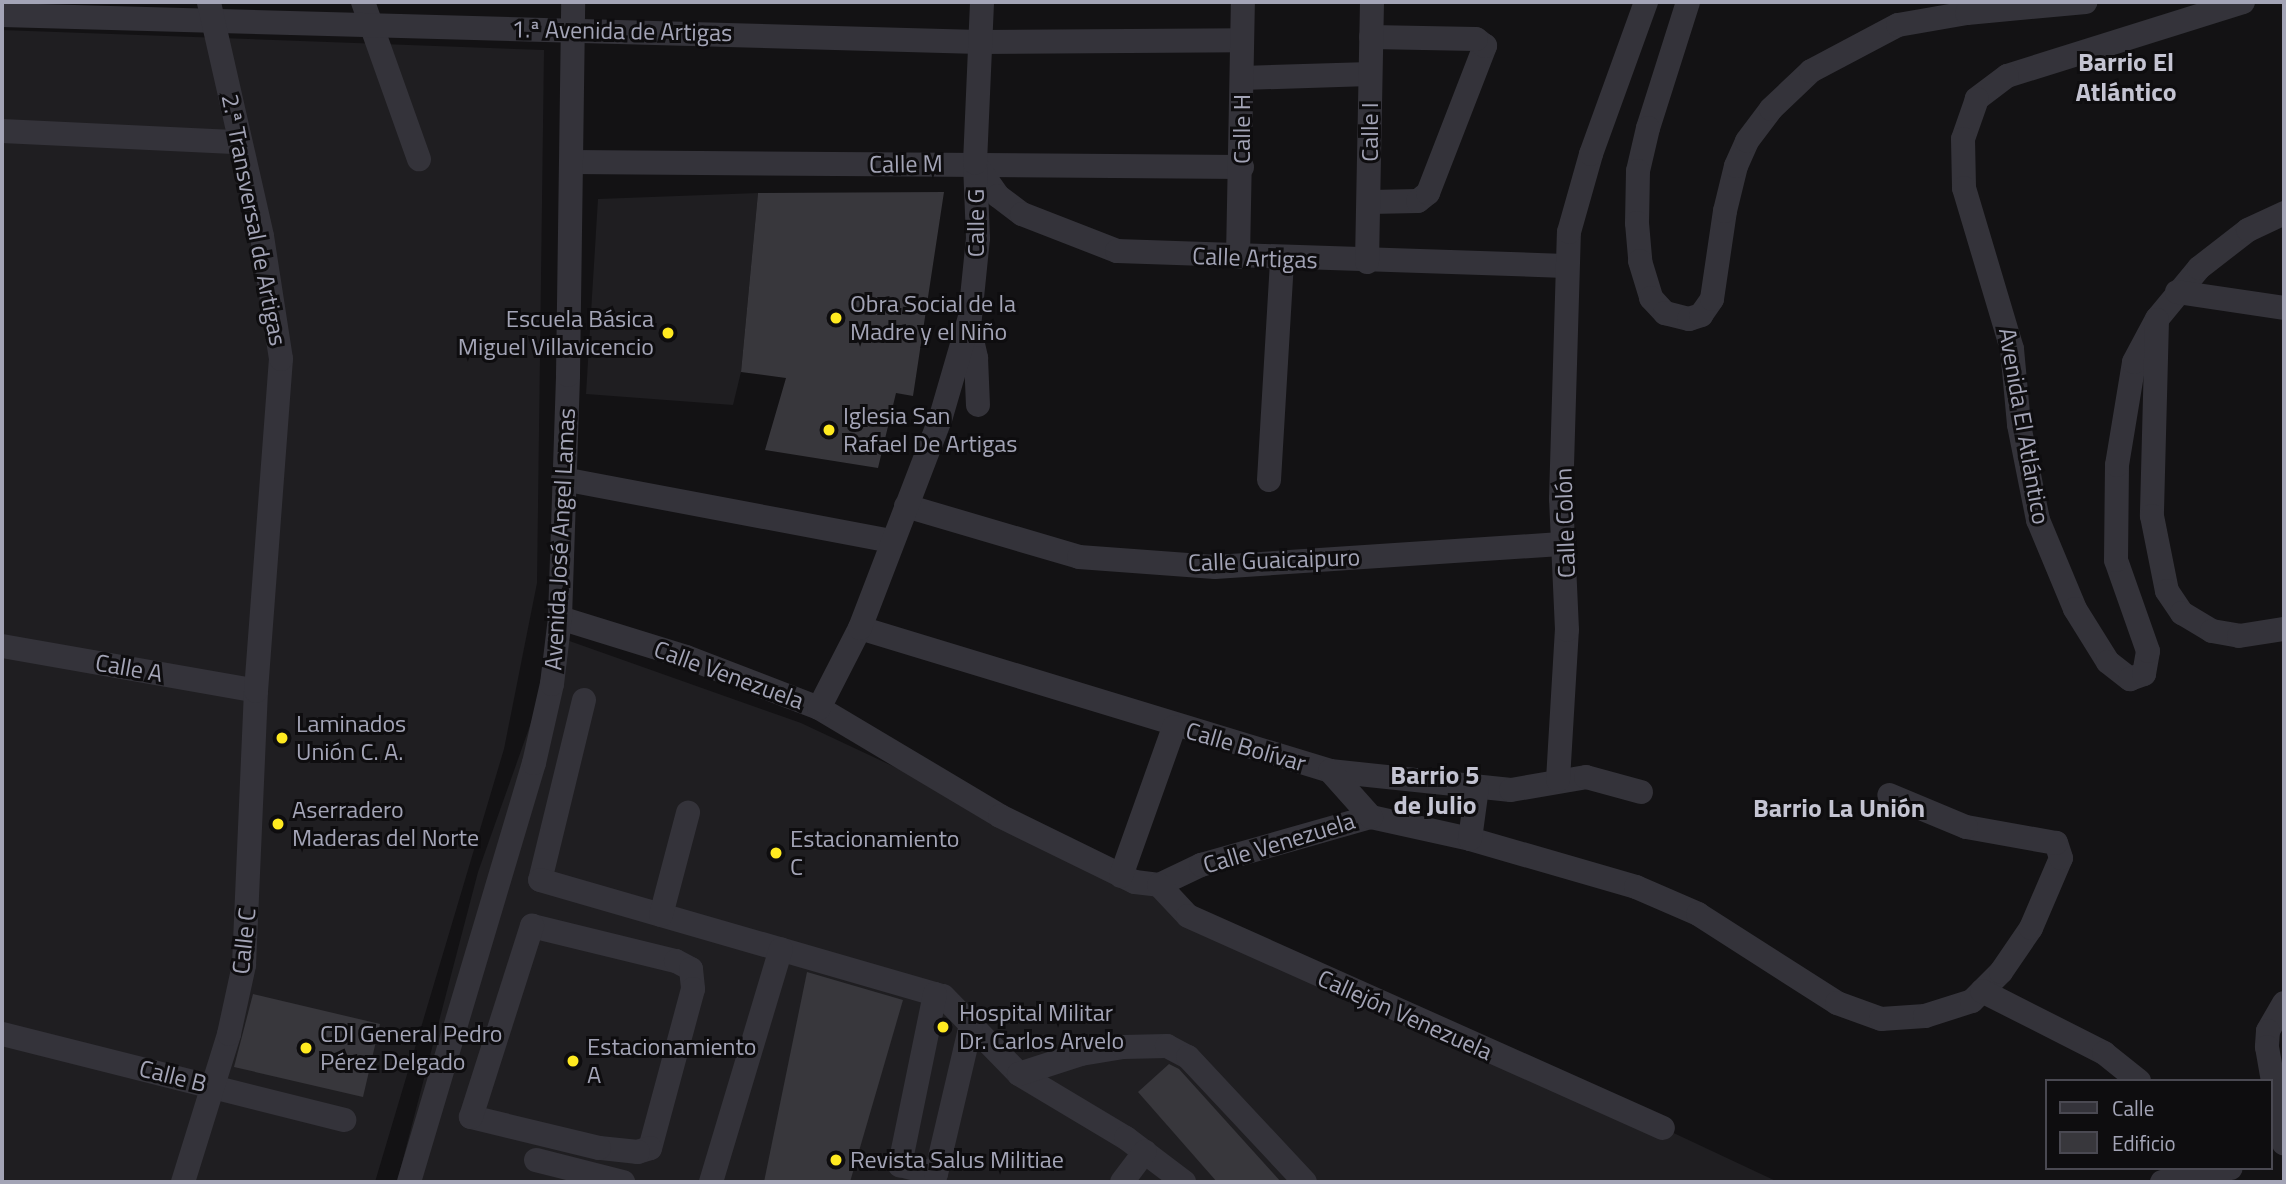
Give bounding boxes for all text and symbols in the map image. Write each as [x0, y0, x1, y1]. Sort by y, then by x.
street label: 1.ª Avenida de Artigas [511, 15, 733, 47]
district label: Barrio El Atlántico [2075, 46, 2177, 108]
street label: 2.ª Transversal de Artigas [215, 92, 293, 348]
street label: Calle H [1228, 94, 1256, 164]
street label: Calle I [1356, 102, 1384, 162]
street label: Calle M [869, 149, 943, 179]
street label: Calle G [962, 189, 990, 257]
street label: Calle Artigas [1192, 241, 1318, 275]
place label: Obra Social de la Madre y el Niño [850, 290, 1016, 346]
place label: Escuela Básica Miguel Villavicencio [458, 305, 654, 361]
marker: Obra Social de la Madre y el Niño [828, 310, 844, 326]
marker: Escuela Básica Miguel Villavicencio [660, 325, 676, 341]
street label: Avenida El Atlántico [1993, 326, 2055, 526]
place label: Iglesia San Rafael De Artigas [843, 402, 1017, 458]
street label: Avenida José Angel Lamas [539, 407, 581, 671]
marker: Iglesia San Rafael De Artigas [821, 422, 837, 438]
street label: Calle Colón [1549, 467, 1581, 579]
street label: Calle Guaicaipuro [1187, 543, 1361, 577]
street label: Calle Venezuela [650, 635, 808, 715]
street label: Calle A [93, 648, 165, 688]
place label: Laminados Unión C. A. [296, 710, 406, 766]
street label: Calle Bolívar [1183, 716, 1309, 778]
marker: Laminados Unión C. A. [274, 730, 290, 746]
district label: Barrio 5 de Julio [1390, 759, 1480, 820]
district label: Barrio La Unión [1753, 792, 1925, 824]
place label: Aserradero Maderas del Norte [292, 796, 479, 852]
street label: Calle Venezuela [1200, 806, 1358, 880]
marker: Aserradero Maderas del Norte [270, 816, 286, 832]
place label: Estacionamiento C [790, 825, 960, 881]
marker: Estacionamiento C [768, 845, 784, 861]
street label: Calle C [226, 906, 262, 976]
street label: Callejón Venezuela [1313, 964, 1497, 1066]
place label: Hospital Militar Dr. Carlos Arvelo [959, 999, 1124, 1055]
marker: Hospital Militar Dr. Carlos Arvelo [933, 1017, 953, 1037]
place label: CDI General Pedro Pérez Delgado [320, 1020, 502, 1076]
place label: Estacionamiento A [587, 1033, 757, 1089]
marker: CDI General Pedro Pérez Delgado [298, 1040, 314, 1056]
marker: Estacionamiento A [565, 1053, 581, 1069]
street label: Calle B [136, 1054, 210, 1098]
legend [2044, 1079, 2272, 1170]
text: Calle [2112, 1092, 2154, 1124]
text: Edificio [2112, 1127, 2176, 1159]
place label: Revista Salus Militiae [850, 1146, 1064, 1174]
marker: Revista Salus Militiae [828, 1152, 844, 1168]

